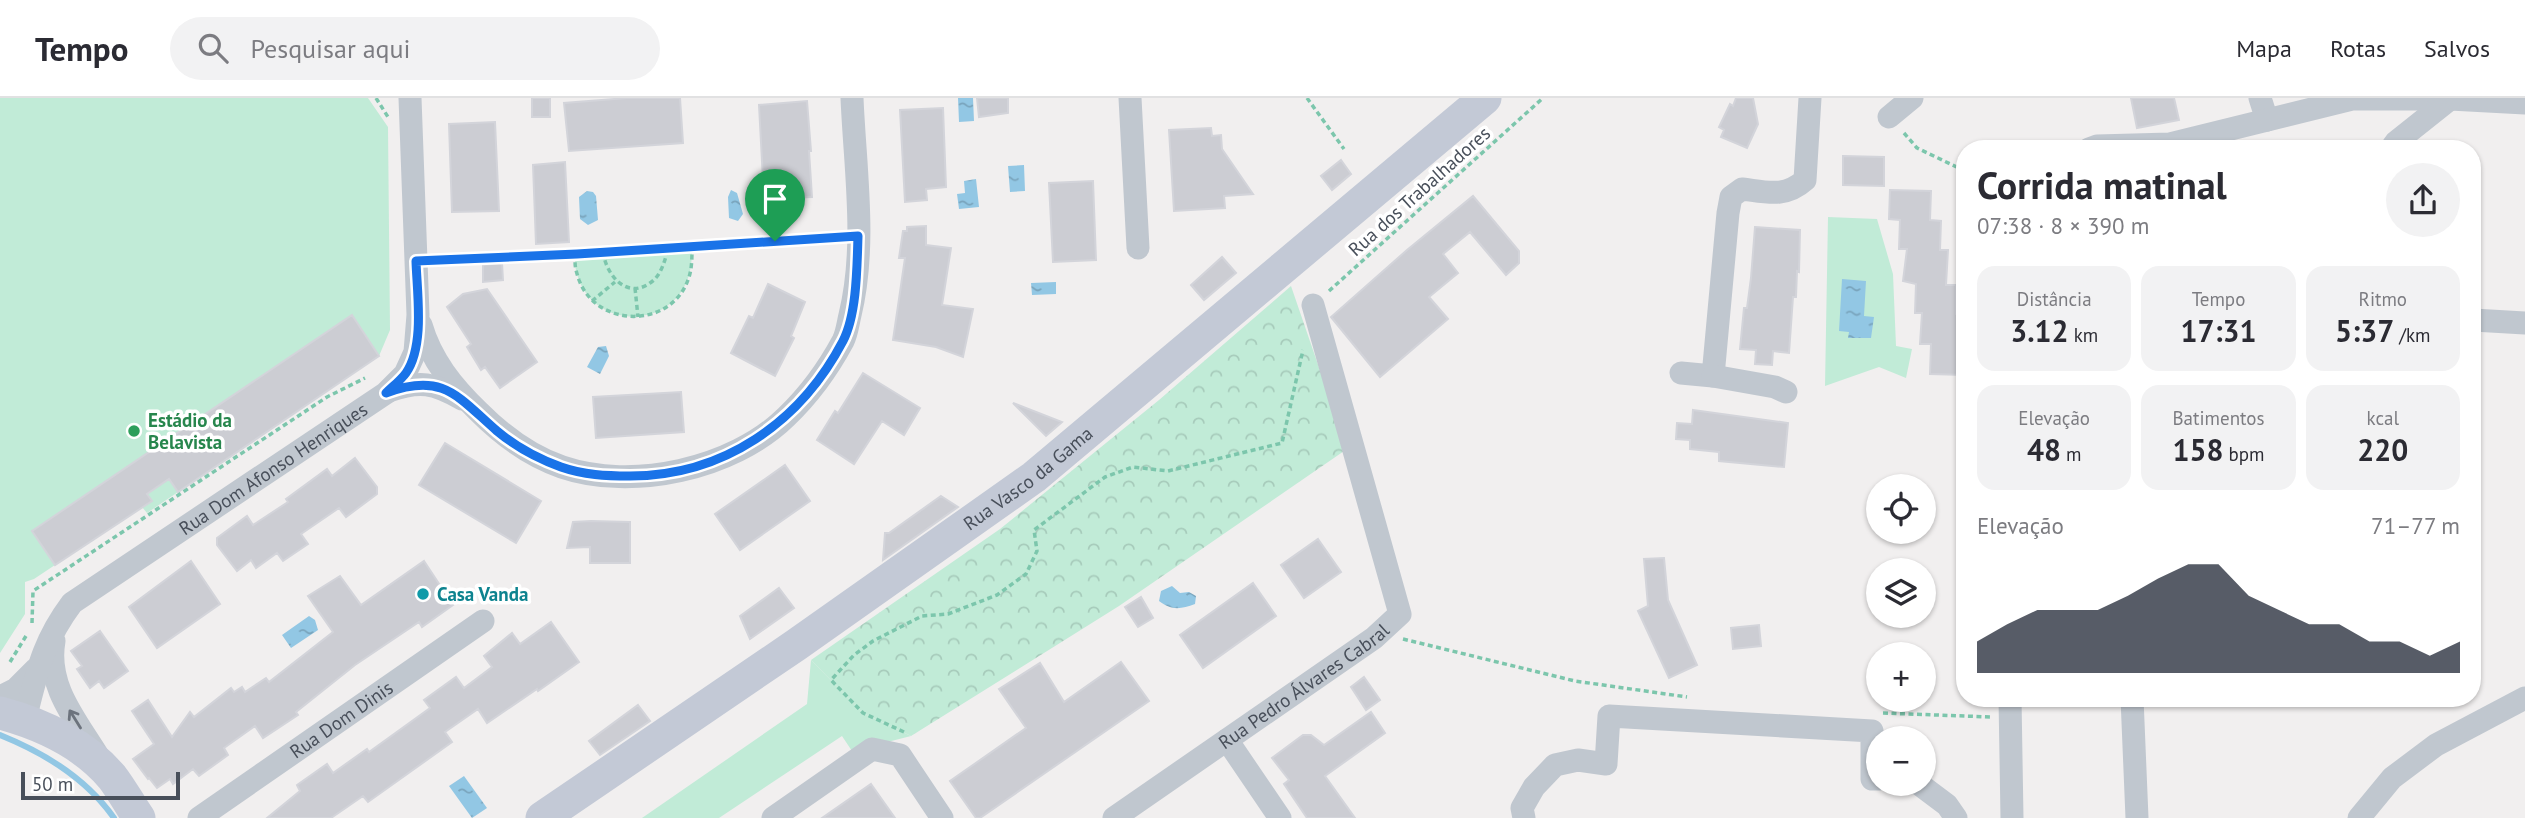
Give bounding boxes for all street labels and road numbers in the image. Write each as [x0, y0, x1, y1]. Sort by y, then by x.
street label: Rua dos Trabalhadores [1343, 121, 1495, 261]
street label: Rua Dom Afonso Henriques [174, 397, 372, 540]
street label: Rua Vasco da Gama [958, 421, 1097, 535]
street label: Rua Pedro Álvares Cabral [1214, 618, 1394, 754]
street label: Rua Dom Dinis [285, 675, 397, 763]

